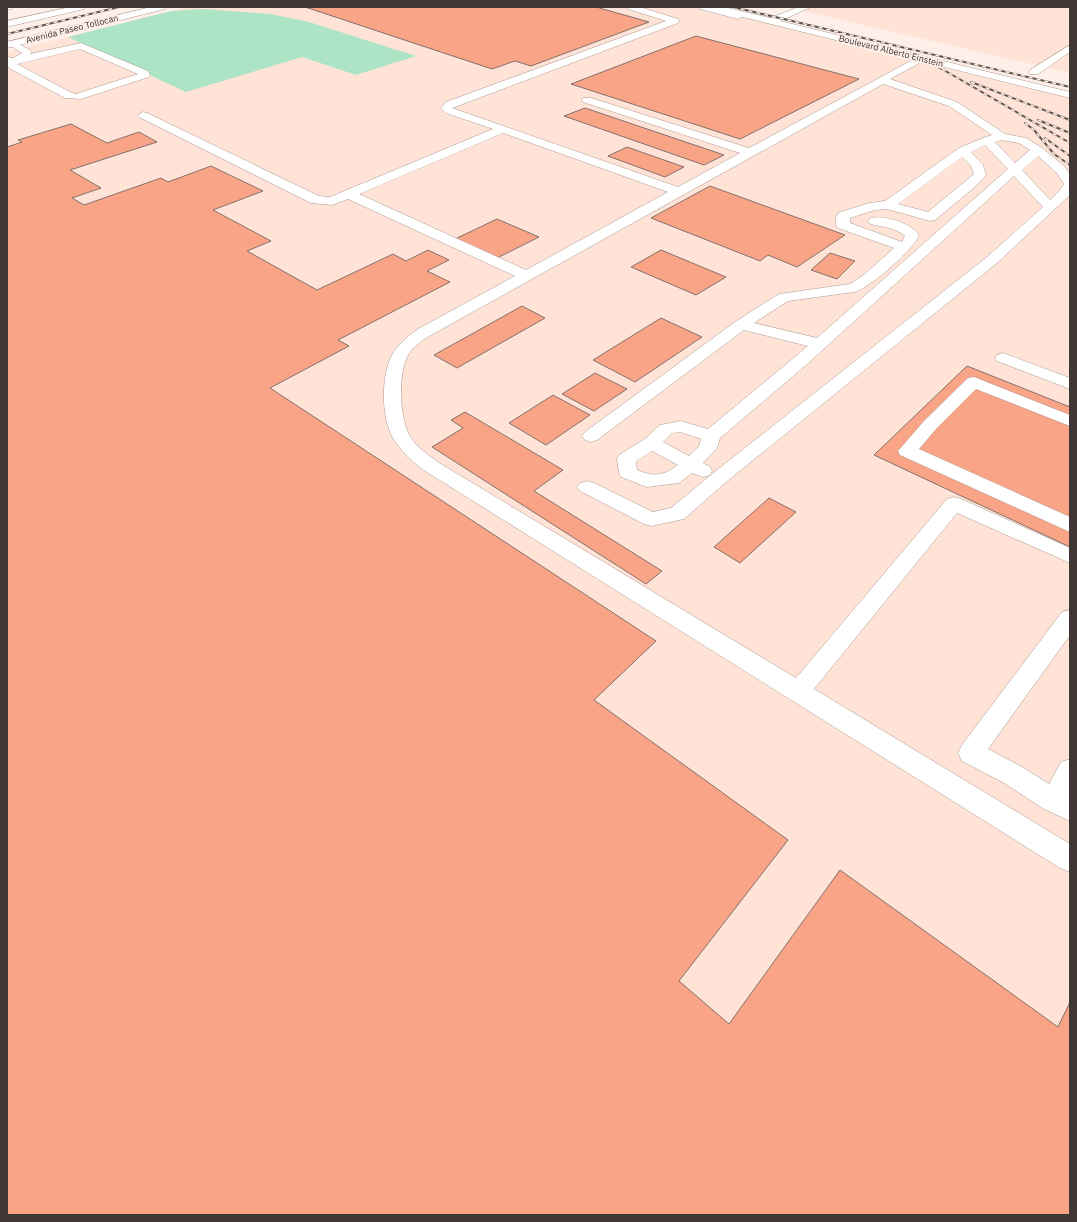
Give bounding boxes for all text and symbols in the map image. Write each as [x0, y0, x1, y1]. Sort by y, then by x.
street label: Avenida Paseo Tollocan [24, 12, 119, 45]
street label: Boulevard Alberto Einstein [838, 32, 945, 69]

